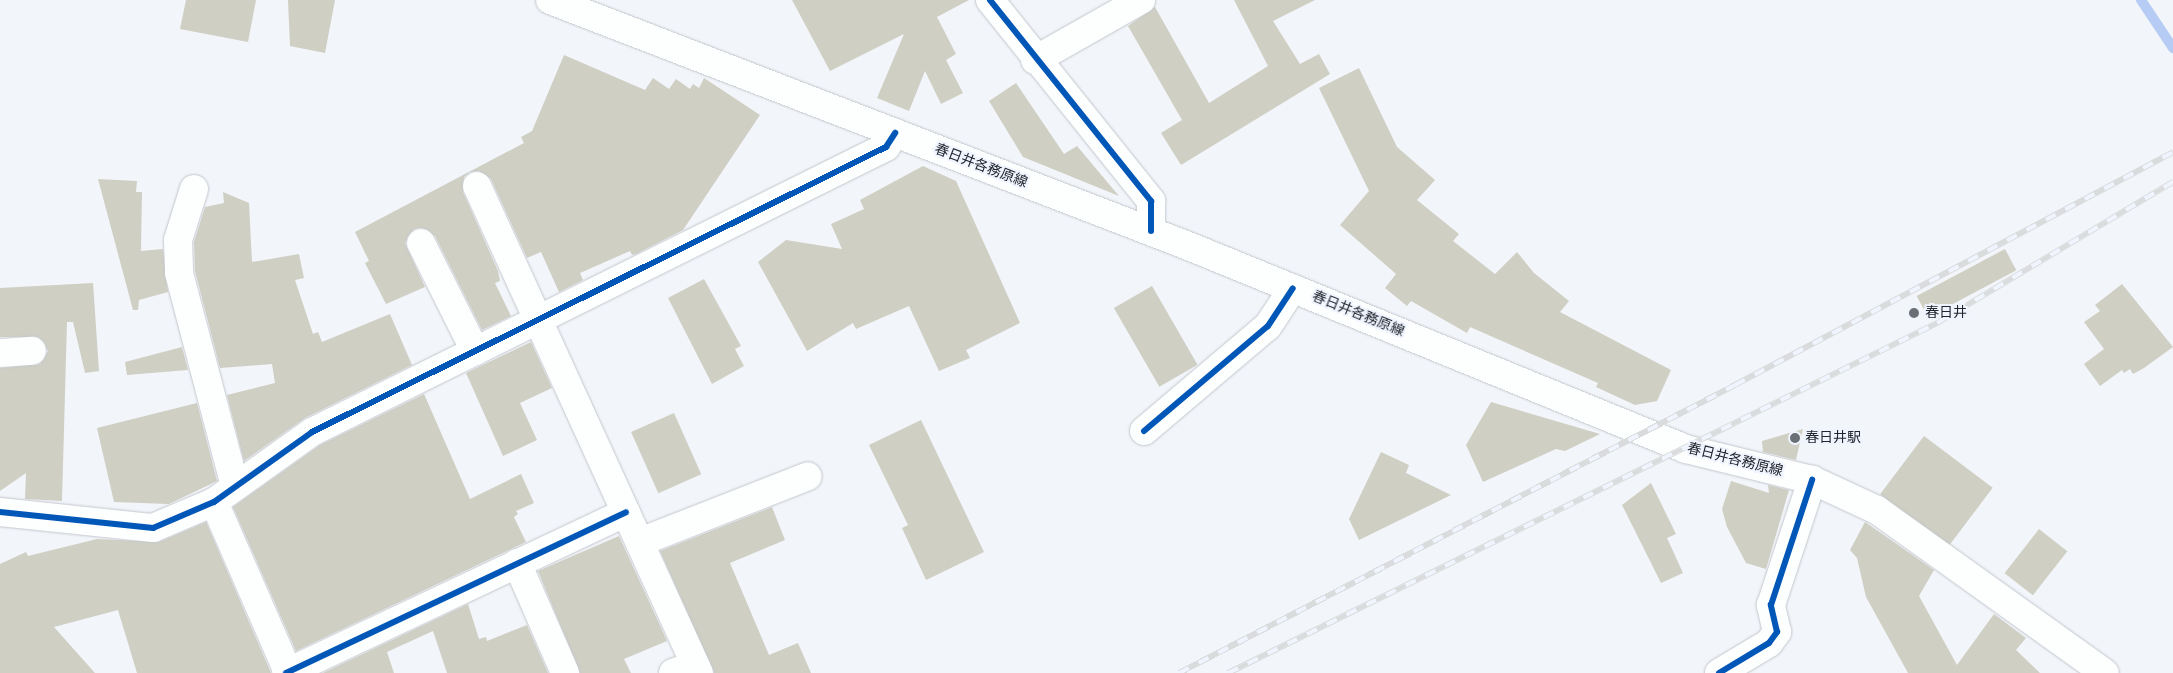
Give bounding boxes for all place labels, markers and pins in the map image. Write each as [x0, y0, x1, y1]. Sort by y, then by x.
place label: 春日井 [1925, 305, 1967, 321]
marker: 春日井 [1907, 306, 1921, 320]
place label: 春日井駅 [1805, 430, 1861, 446]
marker: 春日井駅 [1789, 432, 1801, 444]

